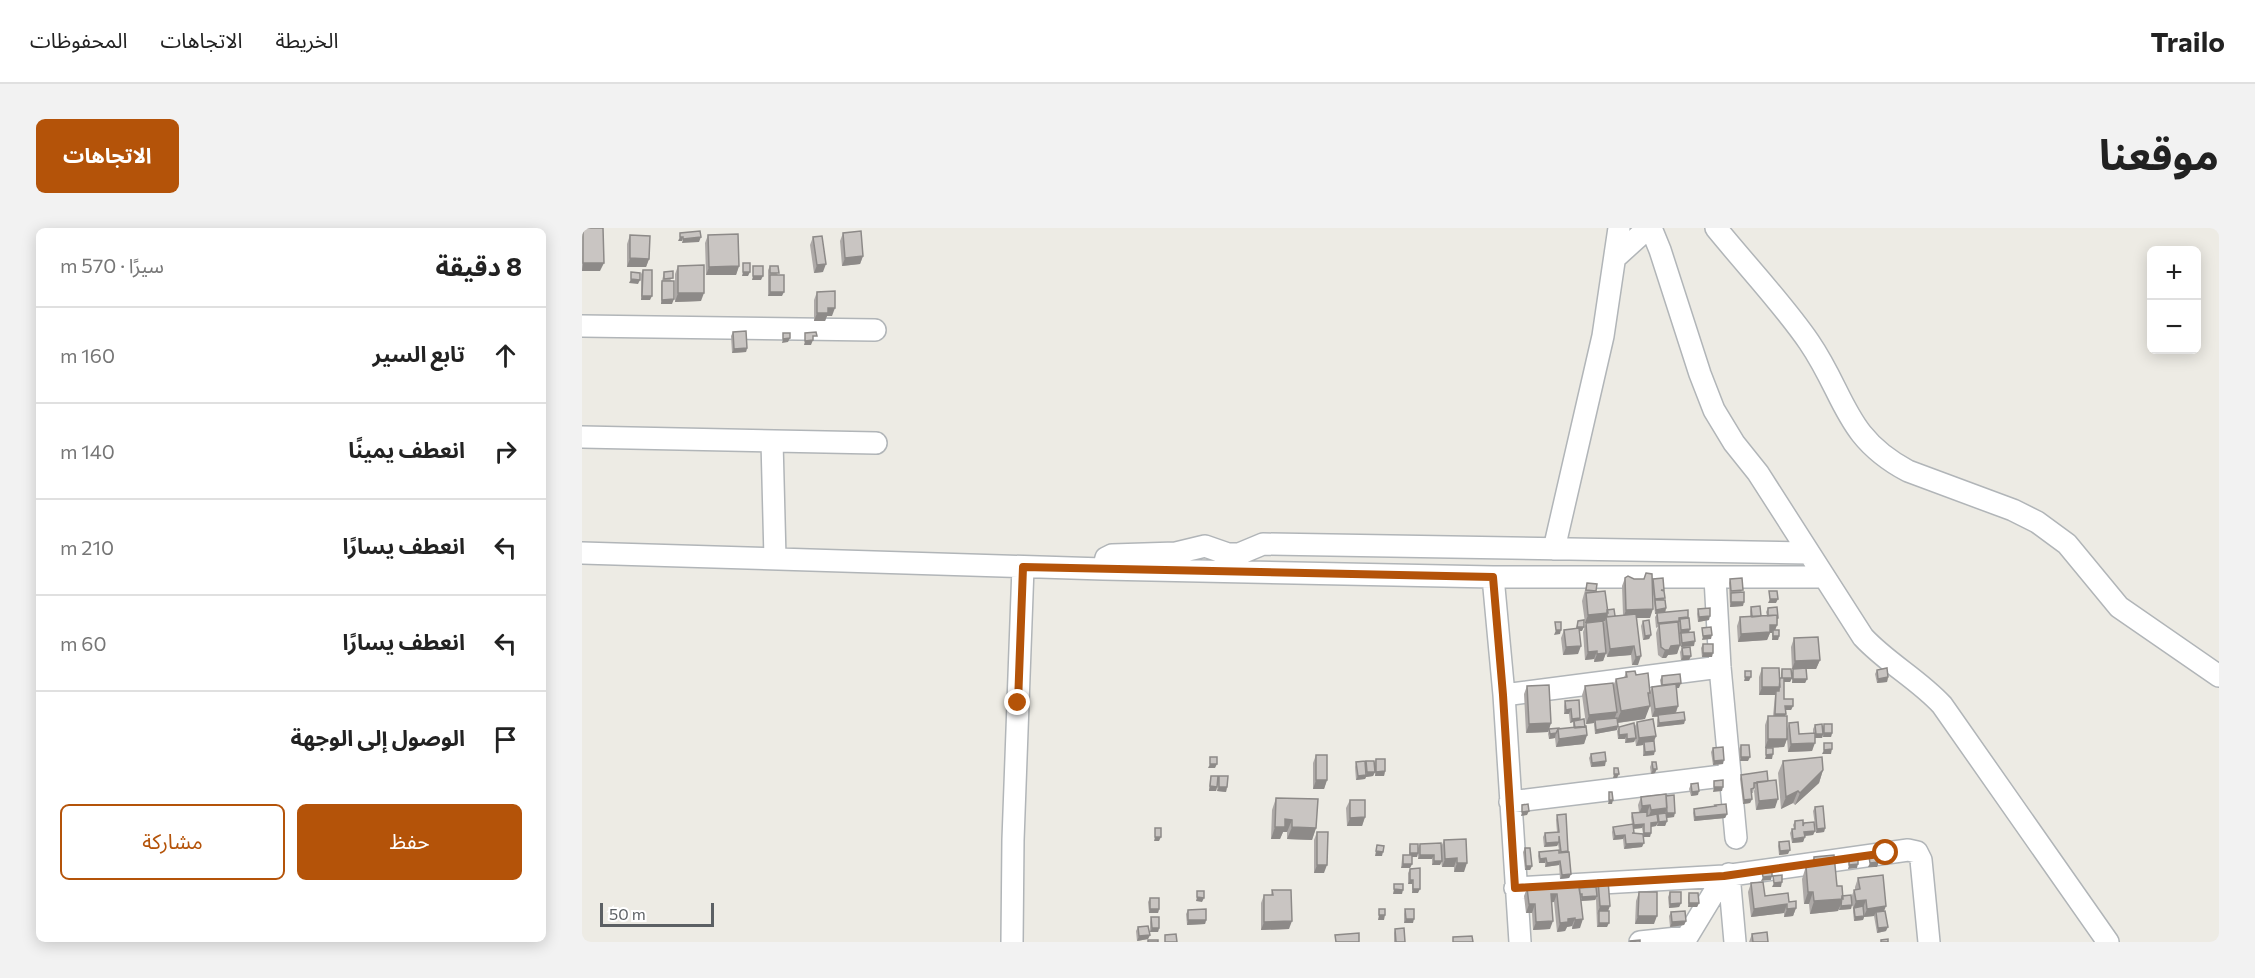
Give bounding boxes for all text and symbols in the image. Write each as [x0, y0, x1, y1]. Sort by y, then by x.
text: Trailo [2150, 24, 2225, 58]
text: المحفوظات [30, 27, 127, 52]
text: الاتجاهات [160, 27, 242, 52]
text: الخريطة [275, 27, 338, 52]
button: الاتجاهات [36, 119, 179, 193]
text: موقعنا [2099, 127, 2219, 179]
map controls [2147, 246, 2201, 354]
button: + [2147, 246, 2201, 300]
text: 8 دقيقة [436, 250, 522, 281]
text: سيرًا · 570 m [60, 253, 164, 277]
button: − [2147, 300, 2201, 354]
icon: ahead [489, 339, 522, 372]
text: تابع السير [373, 340, 465, 367]
text: 160 m [60, 343, 115, 367]
icon: right [489, 435, 522, 468]
text: انعطف يمينًا [348, 436, 465, 463]
text: 140 m [60, 439, 115, 463]
icon: left [489, 531, 522, 564]
text: انعطف يسارًا [343, 532, 465, 559]
text: 210 m [60, 535, 114, 559]
icon: left [489, 627, 522, 660]
text: انعطف يسارًا [343, 628, 465, 655]
text: 60 m [60, 631, 107, 655]
route end [1004, 689, 1030, 715]
icon: arrive [489, 723, 522, 756]
text: الوصول إلى الوجهة [290, 724, 465, 751]
button: مشاركة [60, 804, 285, 880]
button: حفظ [297, 804, 522, 880]
route start [1872, 839, 1898, 865]
scale bar [600, 900, 714, 928]
text: 50 m [609, 904, 646, 923]

